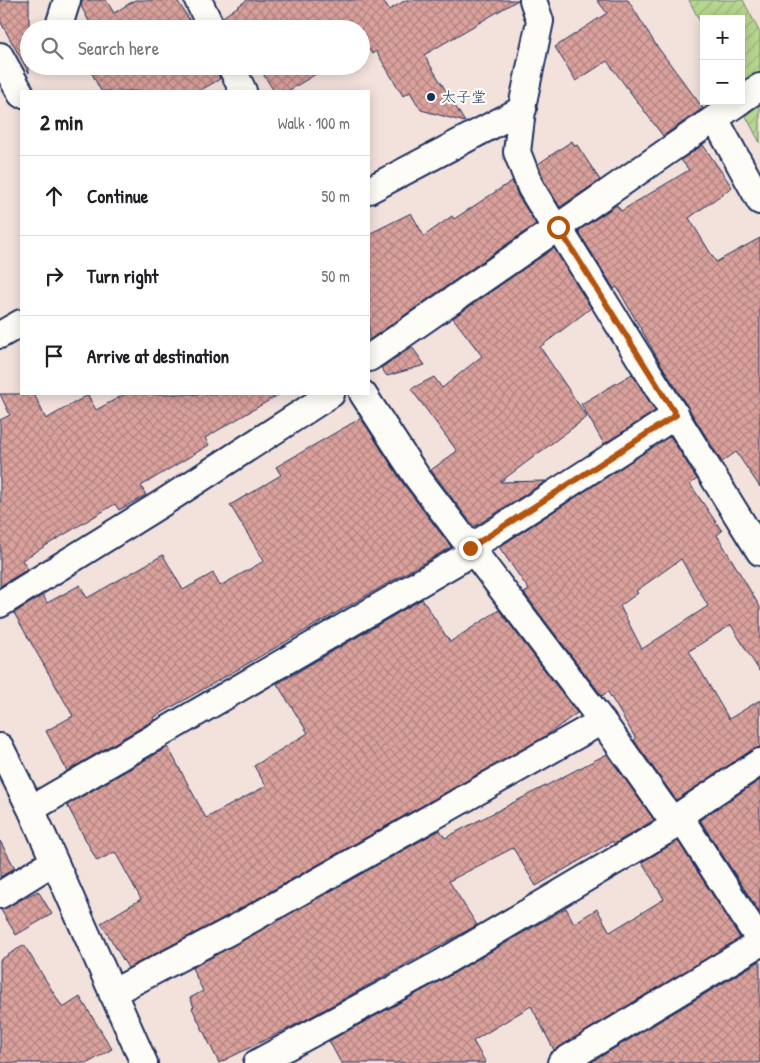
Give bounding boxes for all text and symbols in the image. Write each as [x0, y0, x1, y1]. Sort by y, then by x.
map controls [700, 15, 745, 105]
button: + [700, 15, 745, 60]
search box [20, 20, 370, 75]
icon: search [38, 34, 66, 62]
text: Search here [78, 35, 159, 61]
button: − [700, 60, 745, 105]
place label: 太子堂 [441, 86, 486, 107]
marker: 太子堂 [425, 91, 437, 103]
text: 2 min [40, 108, 83, 137]
text: Walk · 100 m [278, 112, 350, 134]
icon: ahead [40, 182, 68, 210]
text: Continue [87, 183, 148, 209]
text: 50 m [322, 185, 350, 207]
route start [547, 216, 570, 239]
icon: right [40, 262, 68, 290]
text: Turn right [87, 263, 158, 289]
text: 50 m [322, 265, 350, 287]
icon: arrive [40, 342, 68, 370]
text: Arrive at destination [87, 343, 229, 369]
route end [459, 537, 482, 560]

